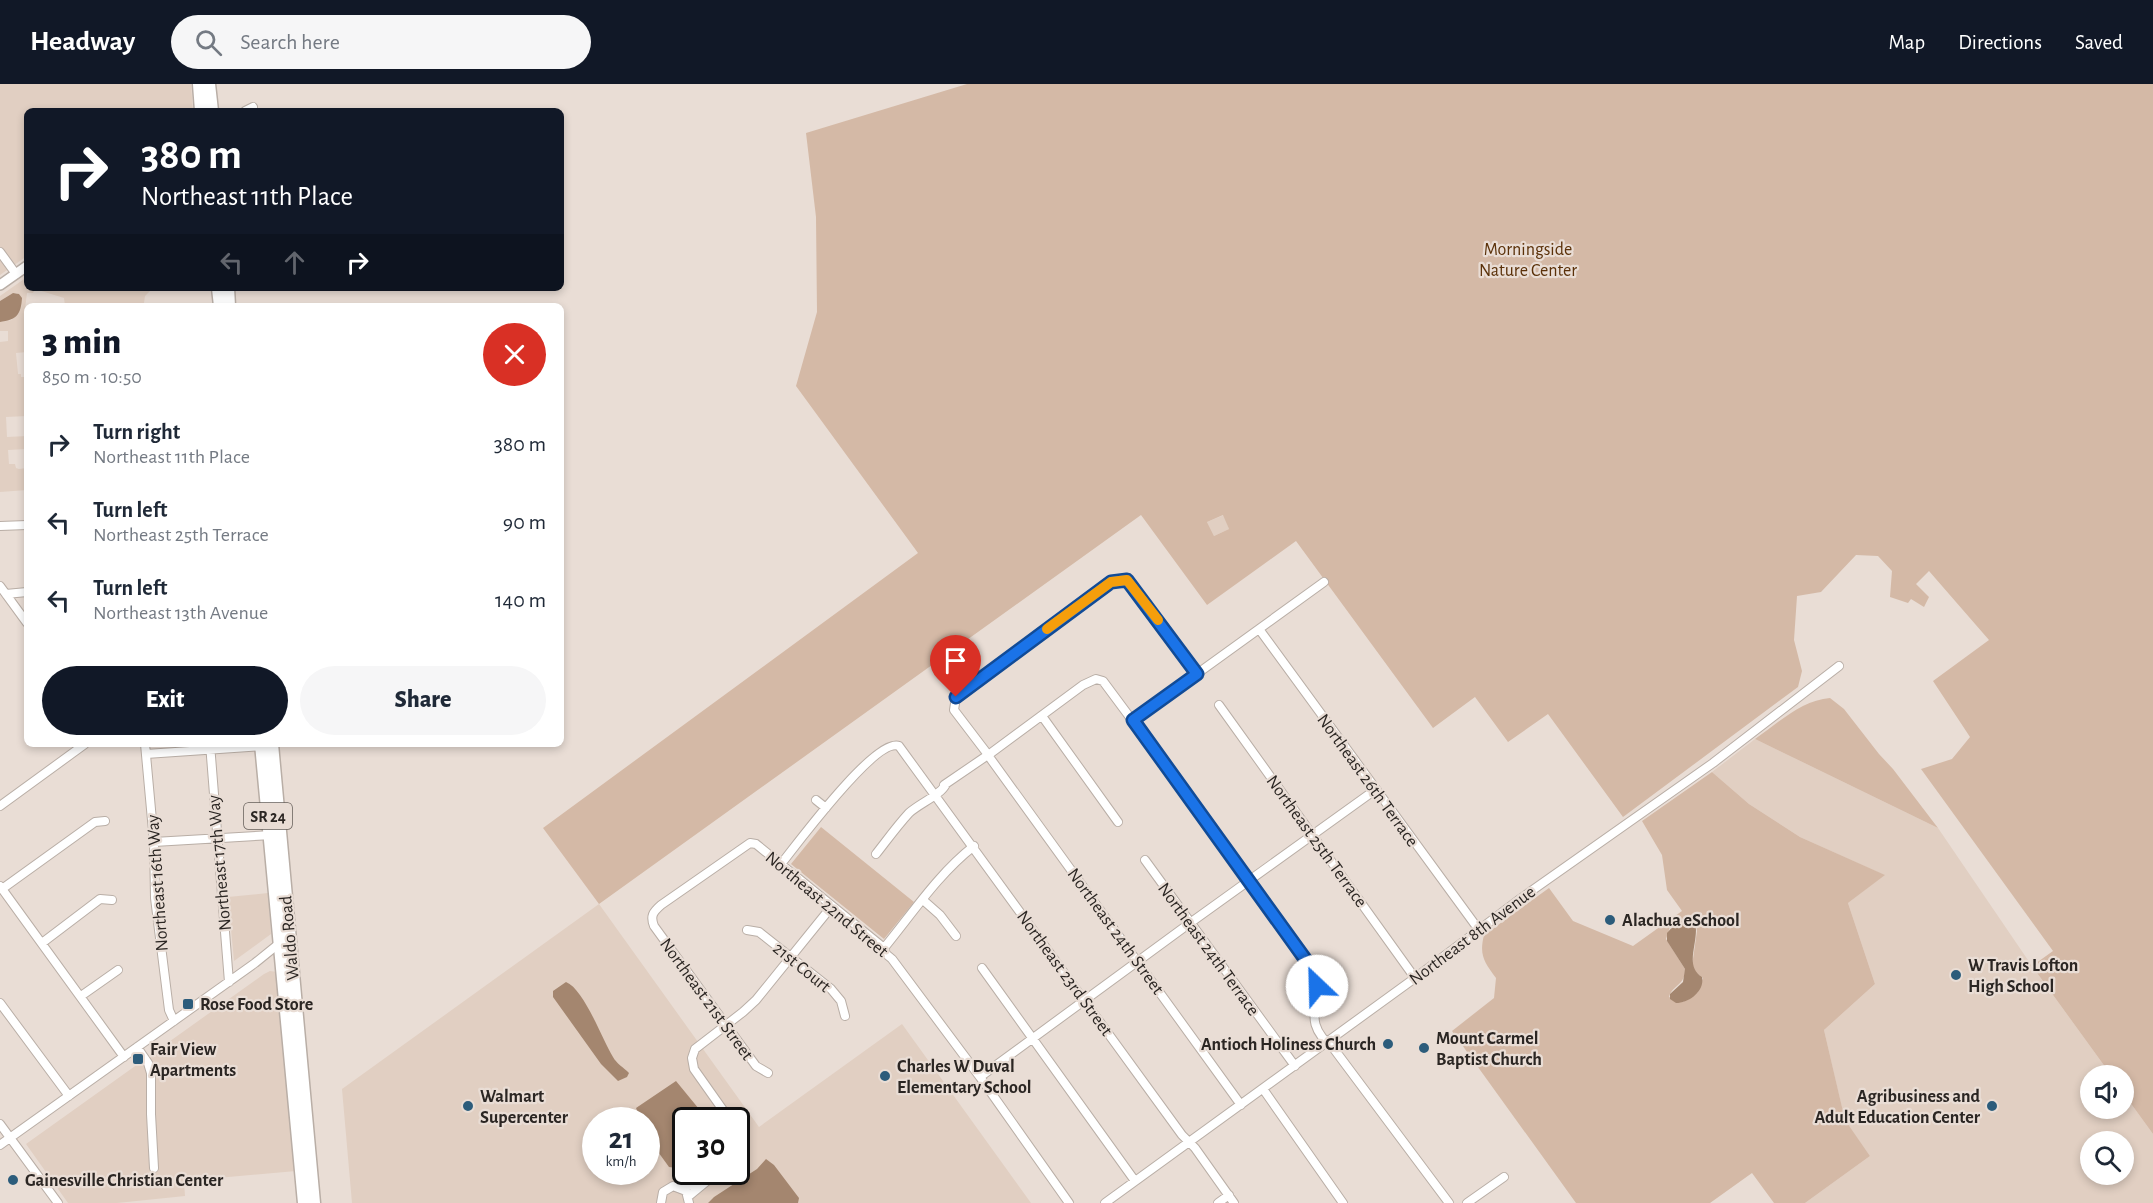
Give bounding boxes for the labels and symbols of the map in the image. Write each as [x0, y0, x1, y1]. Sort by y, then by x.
park label: Morningside Nature Center [1479, 241, 1577, 280]
pin [930, 635, 981, 697]
street label: Northeast 26th Terrace [1313, 711, 1421, 850]
street label: Northeast 25th Terrace [1262, 772, 1370, 911]
street label: Northeast 17th Way [205, 794, 235, 932]
road number: SR 24 [244, 803, 292, 829]
street label: Northeast 16th Way [144, 814, 172, 952]
street label: Northeast 22nd Street [762, 848, 891, 961]
street label: Northeast 24th Street [1064, 865, 1167, 998]
street label: Northeast 24th Terrace [1154, 880, 1262, 1019]
street label: Northeast 8th Avenue [1406, 883, 1539, 989]
street label: Waldo Road [277, 895, 303, 981]
street label: Northeast 23rd Street [1013, 908, 1116, 1040]
place label: Alachua eSchool [1622, 912, 1740, 930]
marker: Alachua eSchool [1603, 913, 1617, 927]
street label: Northeast 21st Street [656, 935, 756, 1064]
street label: 21st Court [769, 939, 834, 996]
position arrow [1285, 954, 1349, 1018]
place label: W Travis Lofton High School [1968, 957, 2078, 996]
marker: W Travis Lofton High School [1949, 968, 1963, 982]
place label: Rose Food Store [200, 996, 313, 1014]
marker: Rose Food Store [181, 997, 195, 1011]
place label: Mount Carmel Baptist Church [1436, 1030, 1542, 1069]
place label: Antioch Holiness Church [1201, 1036, 1376, 1054]
marker: Antioch Holiness Church [1381, 1037, 1395, 1051]
place label: Fair View Apartments [150, 1041, 236, 1080]
marker: Mount Carmel Baptist Church [1417, 1041, 1431, 1055]
marker: Fair View Apartments [131, 1052, 145, 1066]
place label: Charles W Duval Elementary School [897, 1058, 1032, 1097]
marker: Charles W Duval Elementary School [878, 1069, 892, 1083]
place label: Walmart Supercenter [480, 1088, 569, 1127]
place label: Agribusiness and Adult Education Center [1814, 1088, 1981, 1127]
marker: Walmart Supercenter [461, 1099, 475, 1113]
marker: Agribusiness and Adult Education Center [1985, 1099, 1999, 1113]
speed limit sign: 30 [672, 1107, 750, 1185]
place label: Gainesville Christian Center [25, 1172, 224, 1190]
marker: Gainesville Christian Center [6, 1173, 20, 1187]

